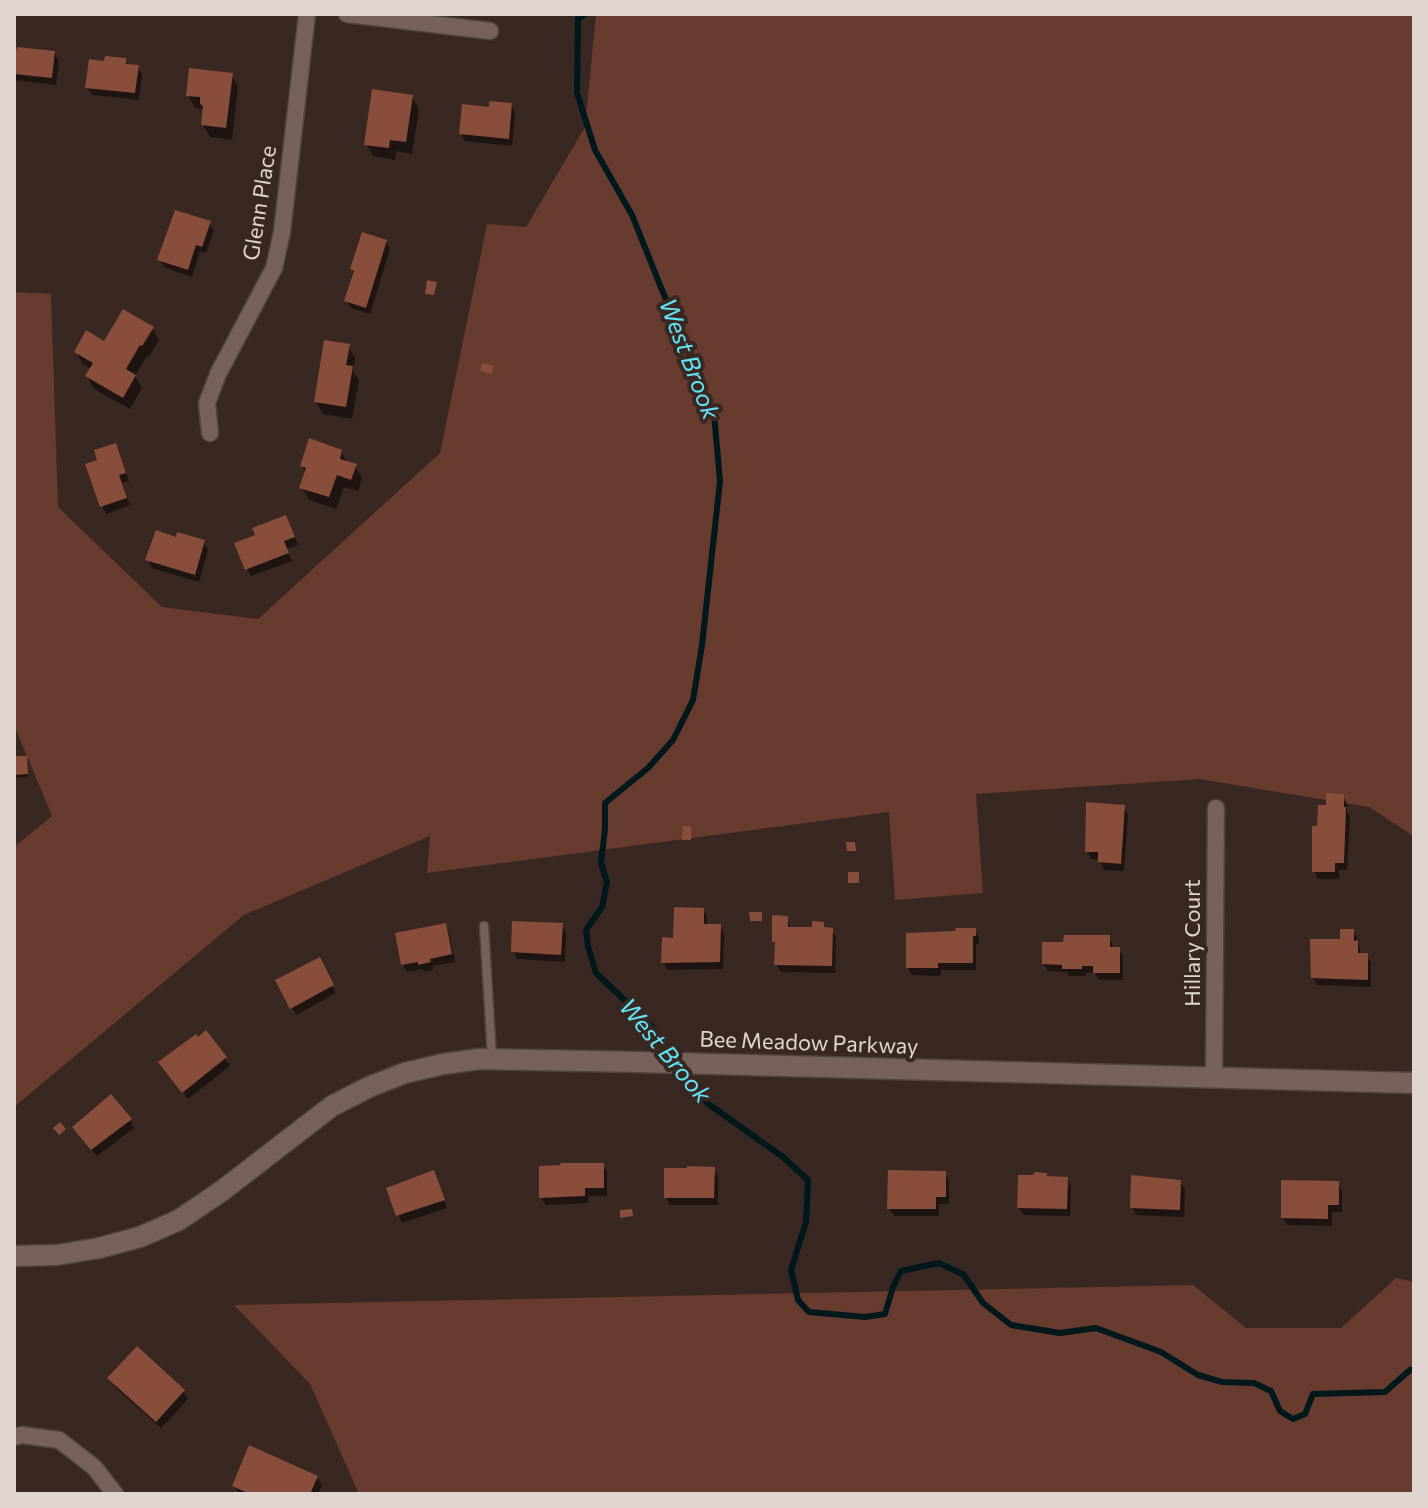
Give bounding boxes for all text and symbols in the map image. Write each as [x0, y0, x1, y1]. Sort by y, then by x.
street label: Glenn Place [238, 144, 282, 262]
water label: West Brook [653, 294, 725, 424]
street label: Hillary Court [1180, 879, 1206, 1007]
water label: West Brook [613, 993, 717, 1109]
street label: Bee Meadow Parkway [699, 1026, 919, 1060]

